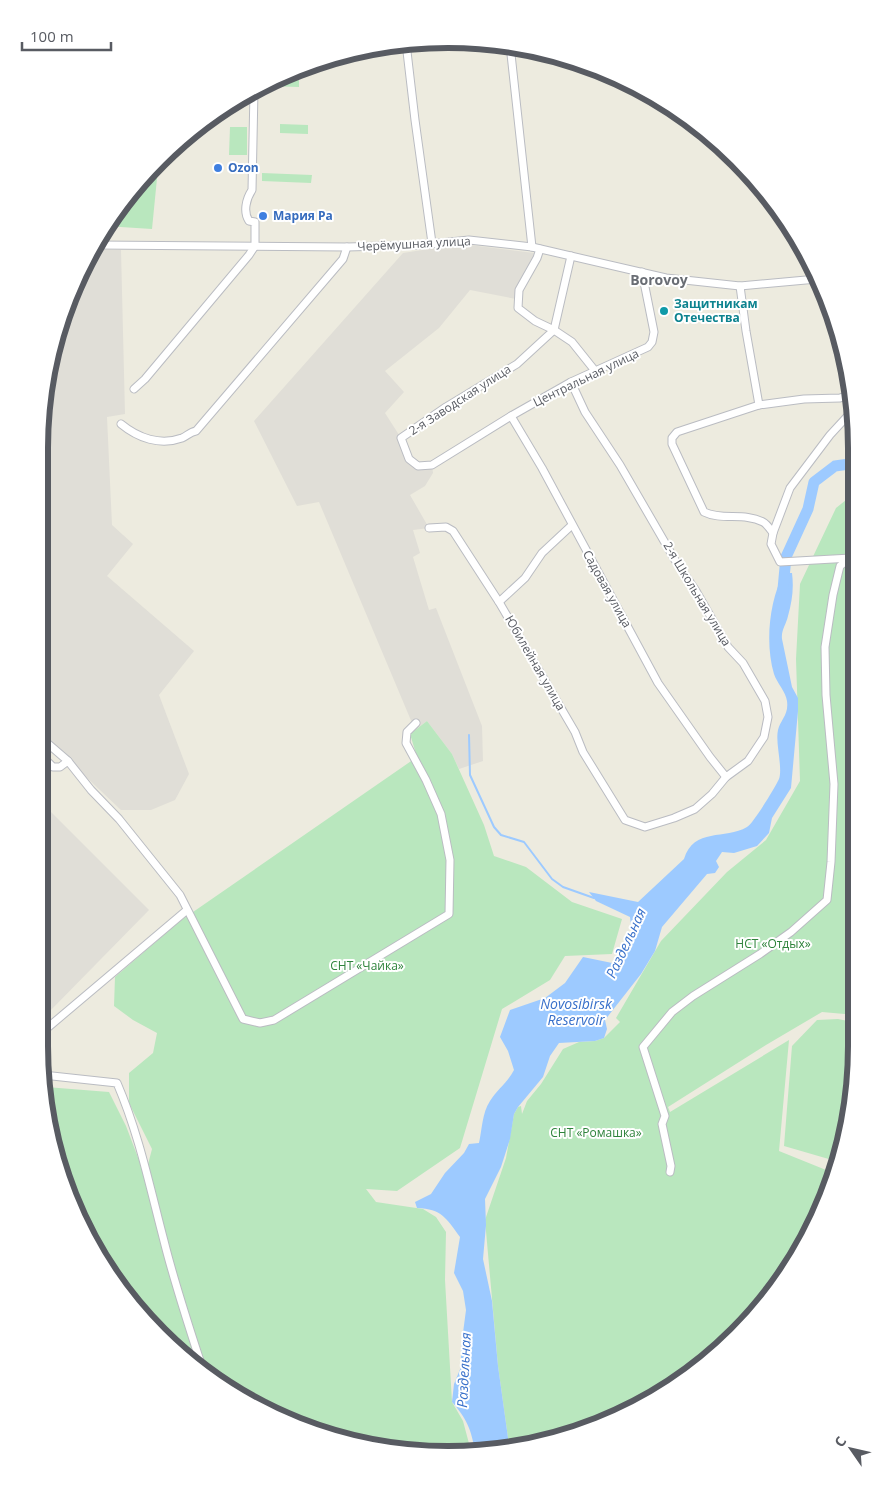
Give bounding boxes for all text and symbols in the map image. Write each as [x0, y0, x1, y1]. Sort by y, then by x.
scale bar [22, 20, 111, 52]
text: 100 m [30, 26, 74, 46]
place label: Ozon [228, 159, 259, 176]
marker: Ozon [212, 162, 224, 174]
place label: Мария Ра [273, 207, 333, 224]
marker: Мария Ра [257, 210, 269, 222]
street label: Черёмушная улица [357, 232, 471, 255]
district label: Borovoy [630, 270, 688, 289]
place label: Защитникам Отечества [674, 295, 758, 326]
marker: Защитникам Отечества [658, 305, 670, 317]
street label: Центральная улица [530, 345, 641, 411]
street label: 2-я Заводская улица [406, 360, 514, 439]
street label: 2-я Школьная улица [660, 538, 735, 649]
street label: Садовая улица [579, 547, 636, 631]
street label: Юбилейная улица [501, 612, 570, 713]
water label: Раздельная [601, 905, 650, 981]
park label: НСТ «Отдых» [735, 935, 811, 952]
park label: СНТ «Чайка» [330, 957, 404, 974]
water label: Novosibirsk Reservoir [540, 994, 613, 1029]
park label: СНТ «Ромашка» [550, 1124, 642, 1141]
water label: Раздельная [452, 1332, 475, 1408]
north arrow [826, 1424, 876, 1474]
text: С [829, 1432, 850, 1450]

